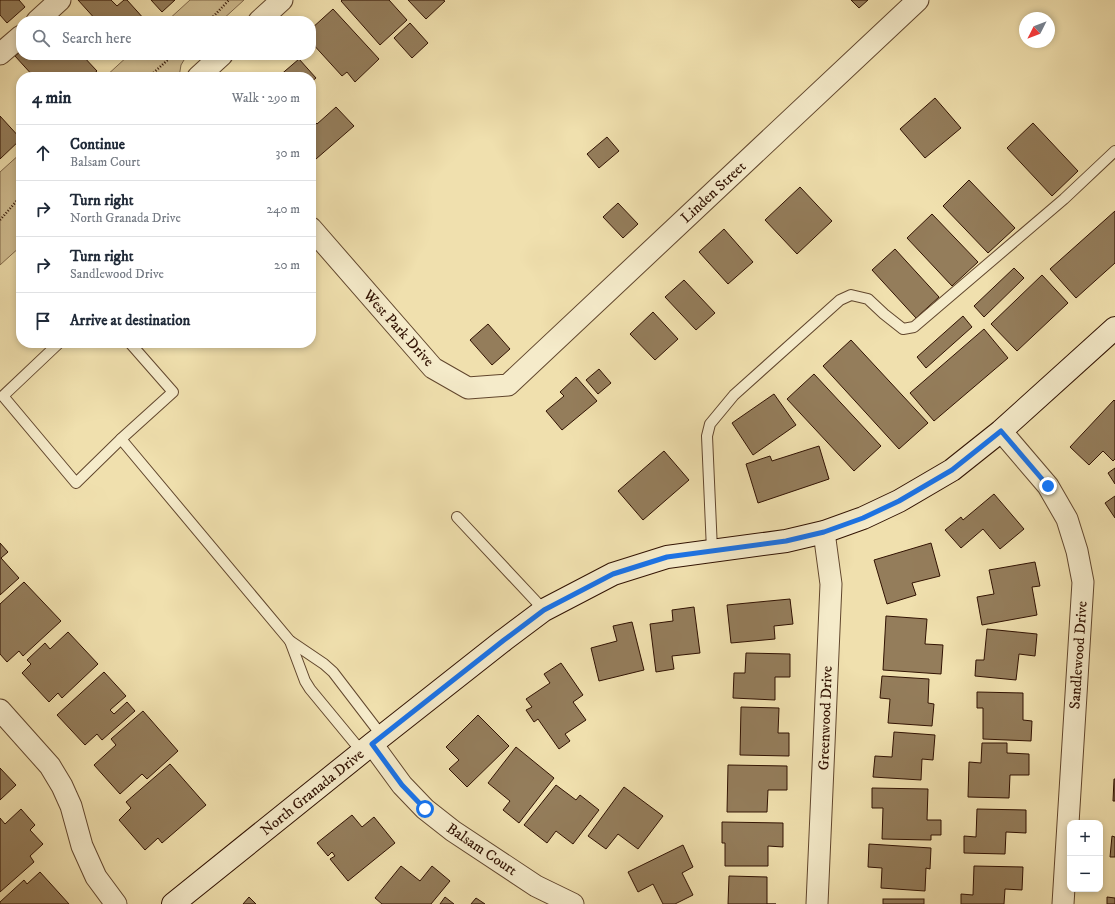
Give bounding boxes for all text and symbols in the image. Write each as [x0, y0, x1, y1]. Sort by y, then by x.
north arrow [1019, 12, 1055, 48]
search box [16, 16, 316, 60]
icon: search [30, 27, 52, 49]
text: Search here [62, 29, 131, 48]
text: 4 min [32, 87, 71, 109]
text: Walk · 290 m [232, 90, 300, 106]
text: Continue [70, 135, 125, 154]
icon: ahead [32, 142, 54, 164]
text: 30 m [276, 145, 300, 161]
text: Balsam Court [70, 154, 140, 170]
street label: Linden Street [677, 157, 750, 228]
text: Turn right [70, 191, 133, 210]
icon: right [32, 198, 54, 220]
text: 240 m [267, 201, 300, 217]
text: North Granada Drive [70, 210, 181, 226]
text: Turn right [70, 247, 133, 266]
icon: right [32, 254, 54, 276]
text: 20 m [274, 257, 300, 273]
text: Sandlewood Drive [70, 266, 164, 282]
street label: West Park Drive [358, 285, 438, 371]
icon: arrive [32, 310, 54, 332]
text: Arrive at destination [70, 311, 190, 330]
route end [1039, 477, 1057, 495]
street label: Sandlewood Drive [1065, 600, 1092, 710]
street label: Greenwood Drive [814, 665, 837, 771]
street label: North Granada Drive [257, 745, 368, 840]
route start [416, 800, 434, 818]
street label: Balsam Court [443, 819, 521, 880]
map controls [1067, 820, 1103, 892]
button: + [1067, 820, 1103, 856]
button: − [1067, 856, 1103, 892]

